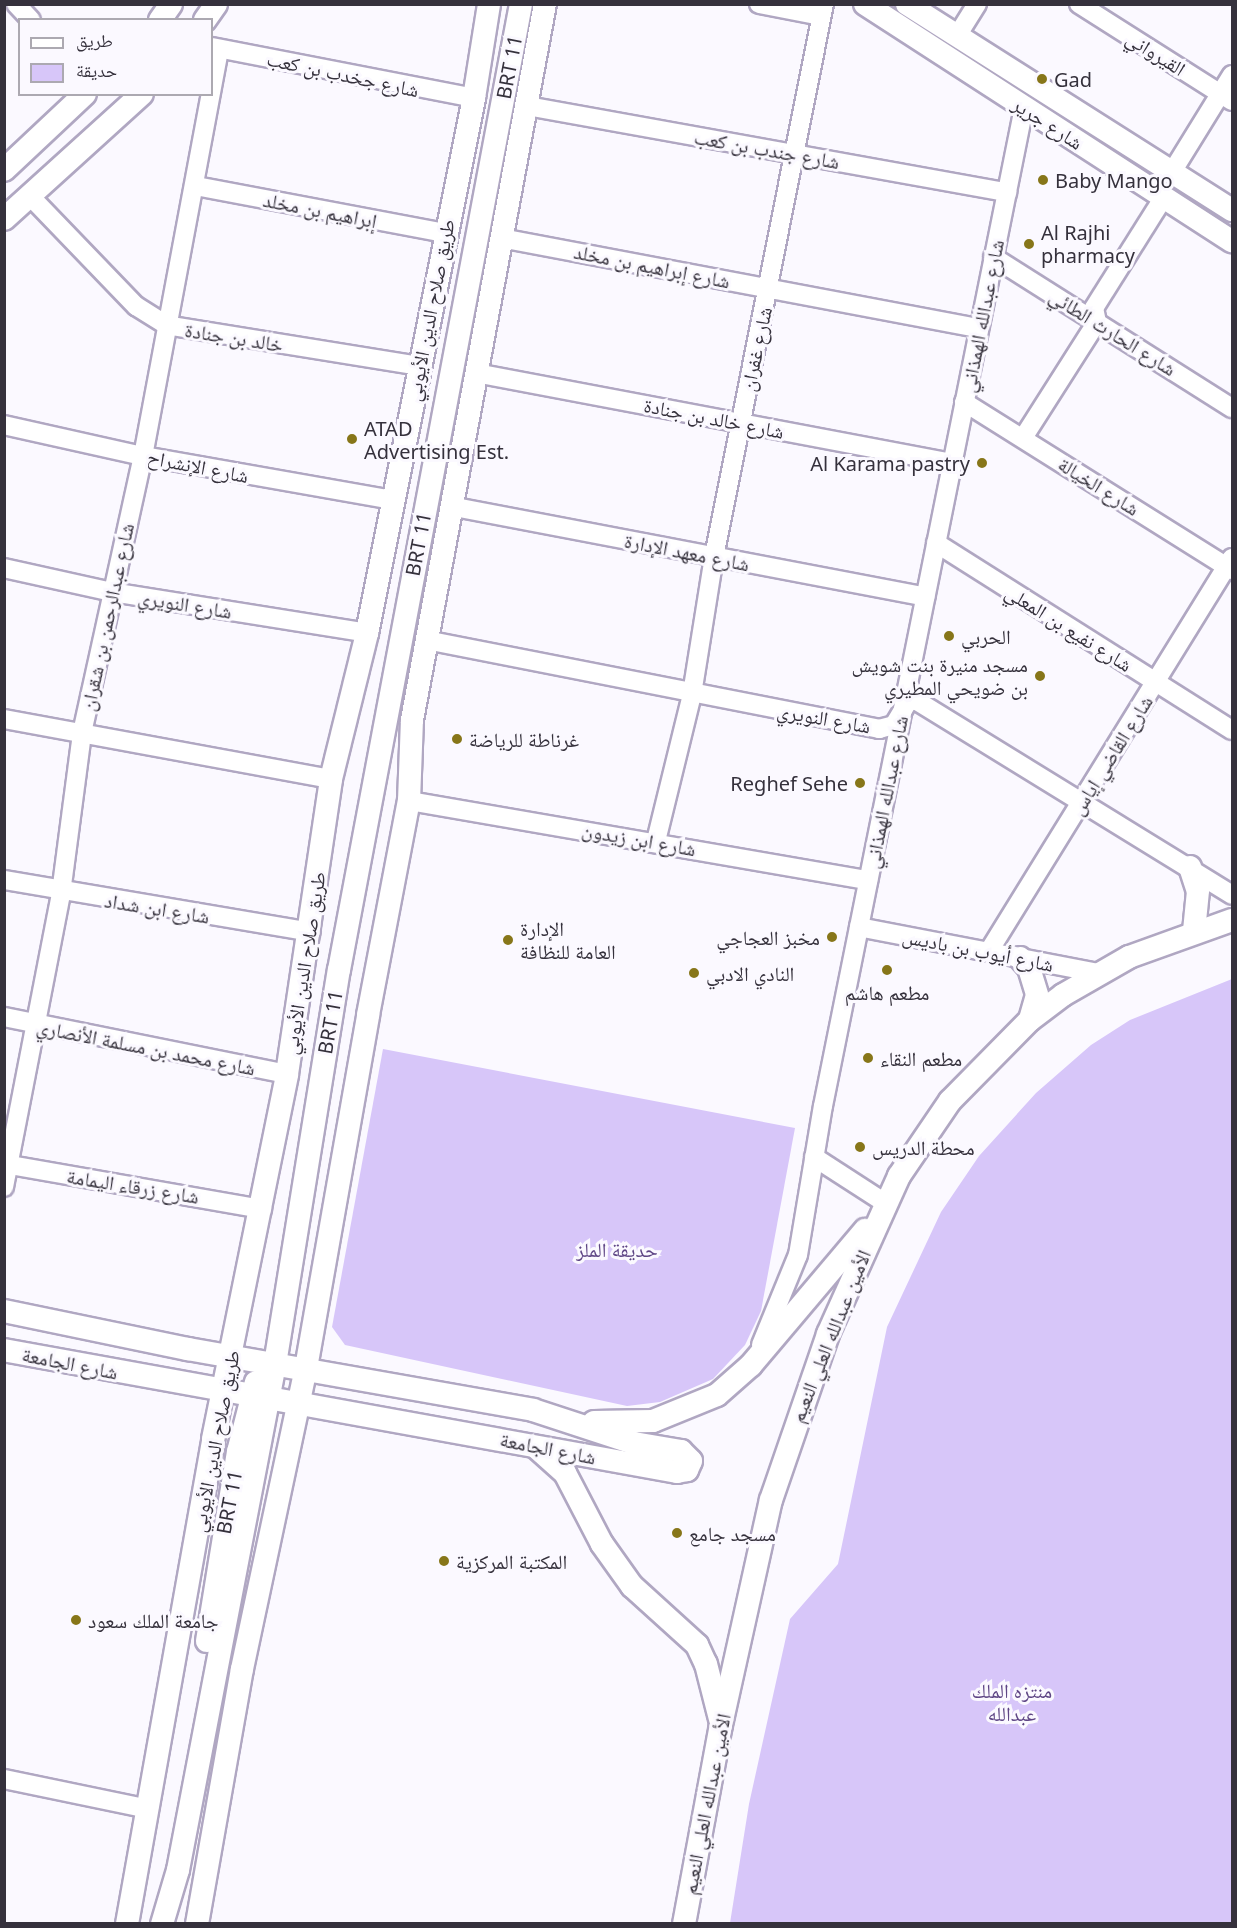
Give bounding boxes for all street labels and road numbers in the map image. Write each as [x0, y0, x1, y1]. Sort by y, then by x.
street label: القيرواني [1122, 26, 1190, 80]
street label: BRT 11 [491, 33, 527, 101]
street label: شارع جخدب بن كعب [265, 46, 421, 102]
street label: شارع جرير [1008, 91, 1088, 155]
street label: شارع جندب بن كعب [692, 124, 842, 174]
street label: إبراهيم بن مخلد [261, 187, 379, 233]
street label: طريق صلاح الدين الأيوبي [401, 217, 459, 403]
street label: شارع عبدالله الهمذاني [955, 238, 1009, 394]
street label: شارع إبراهيم بن مخلد [572, 239, 732, 293]
street label: شارع الحارث الطائي [1045, 283, 1181, 381]
street label: شارع غفران [735, 305, 777, 393]
street label: خالد بن جنادة [183, 317, 285, 357]
street label: شارع خالد بن جنادة [642, 393, 786, 443]
street label: شارع الإنشراح [145, 444, 251, 488]
street label: شارع الخيالة [1054, 452, 1144, 520]
street label: BRT 11 [400, 510, 436, 578]
street label: شارع عبدالرحمن بن شقران [75, 521, 139, 713]
street label: شارع معهد الإدارة [622, 528, 752, 576]
street label: شارع نفيع بن المعلي [1001, 579, 1137, 677]
street label: شارع النويري [136, 585, 234, 623]
street label: شارع القاضي إياس [1065, 691, 1157, 819]
street label: شارع النويري [775, 698, 873, 738]
street label: شارع عبدالله الهمذاني [859, 714, 913, 870]
street label: شارع ابن زيدون [580, 817, 698, 861]
street label: طريق صلاح الدين الأيوبي [278, 870, 330, 1056]
street label: شارع ابن شداد [103, 888, 211, 928]
street label: شارع أيوب بن باديس [900, 924, 1056, 976]
street label: BRT 11 [313, 988, 347, 1056]
street label: شارع محمد بن مسلمة الأنصاري [35, 1014, 257, 1080]
street label: شارع زرقاء اليمامة [65, 1164, 201, 1208]
street label: الأمين عبدالله العلي النعيم [784, 1246, 876, 1426]
street label: شارع الجامعة [20, 1342, 120, 1384]
street label: طريق صلاح الدين الأيوبي [186, 1348, 244, 1534]
street label: شارع الجامعة [498, 1427, 598, 1469]
street label: BRT 11 [211, 1468, 247, 1536]
street label: الأمين عبدالله العلي النعيم [677, 1711, 735, 1897]

